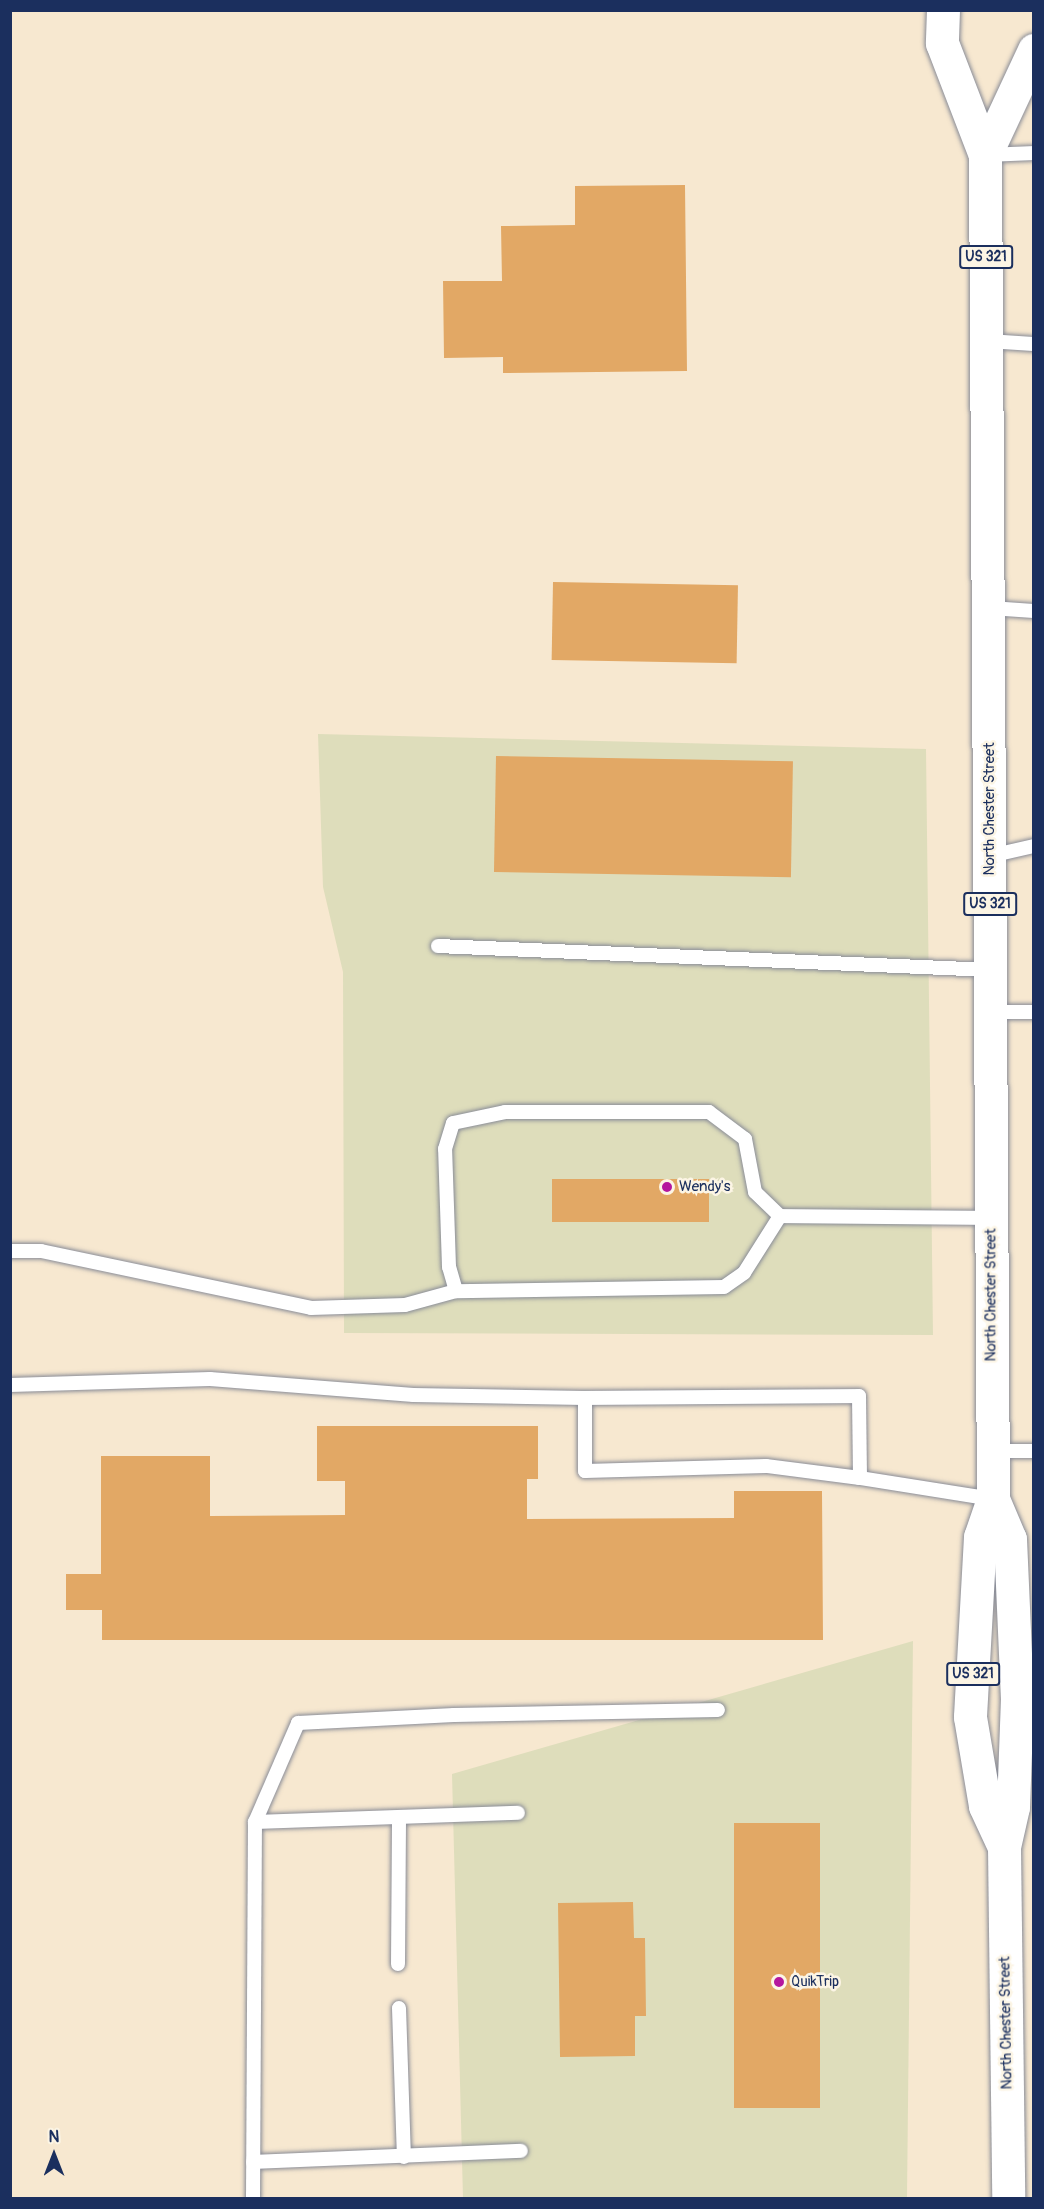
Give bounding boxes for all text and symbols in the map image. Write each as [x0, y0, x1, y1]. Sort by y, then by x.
road number: US 321 [959, 246, 1013, 268]
street label: North Chester Street [981, 742, 999, 876]
road number: US 321 [963, 893, 1017, 915]
place label: Wendy's [679, 1178, 730, 1196]
marker: Wendy's [660, 1180, 674, 1194]
street label: North Chester Street [982, 1228, 1000, 1362]
road number: US 321 [946, 1663, 1000, 1685]
street label: North Chester Street [996, 1956, 1016, 2090]
place label: QuikTrip [791, 1973, 839, 1991]
marker: QuikTrip [772, 1975, 786, 1989]
north arrow [24, 2125, 84, 2185]
text: N [49, 2127, 59, 2147]

